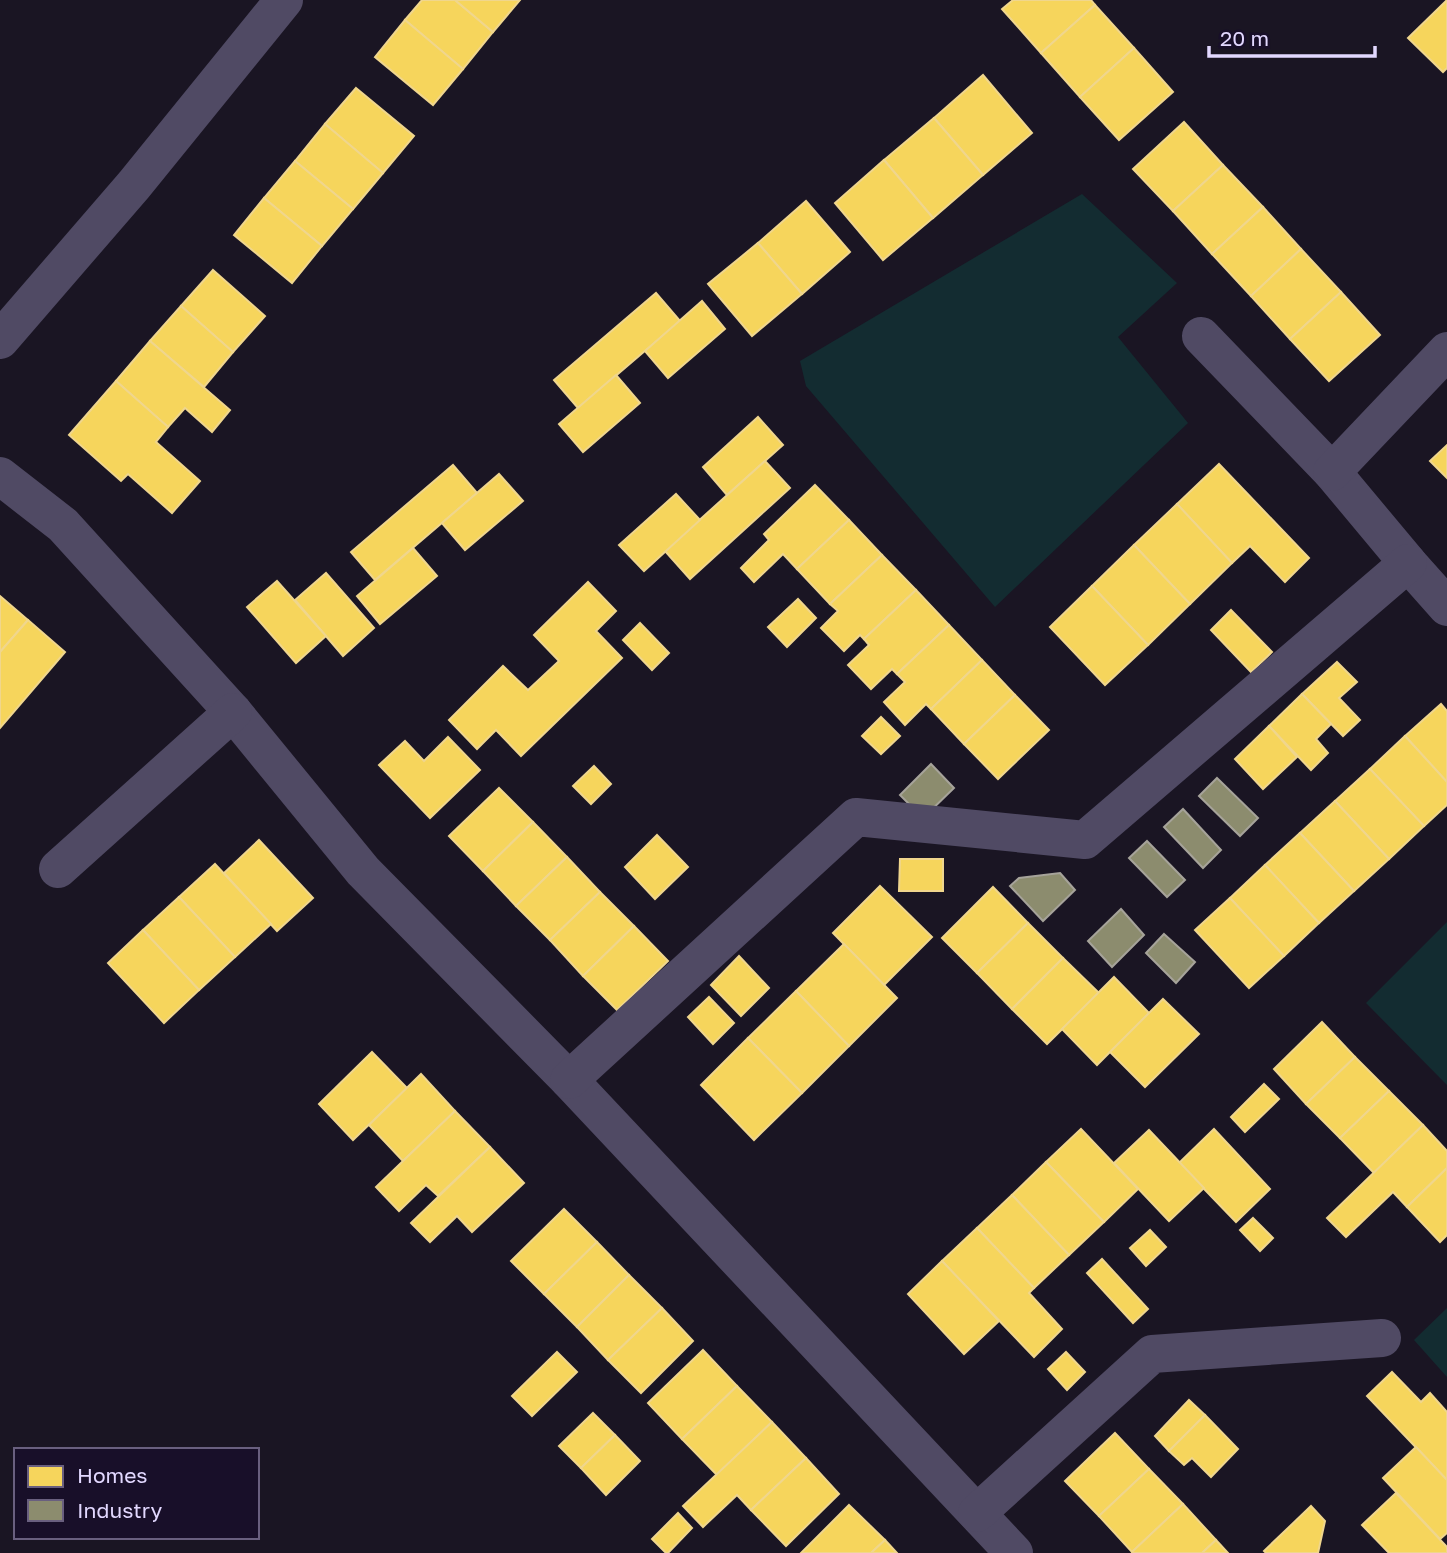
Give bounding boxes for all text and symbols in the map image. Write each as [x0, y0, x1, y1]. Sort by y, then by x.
scale bar [1209, 14, 1375, 58]
text: 20 m [1220, 25, 1269, 51]
legend [14, 1448, 259, 1539]
text: Homes [77, 1462, 147, 1488]
text: Industry [77, 1497, 162, 1523]

